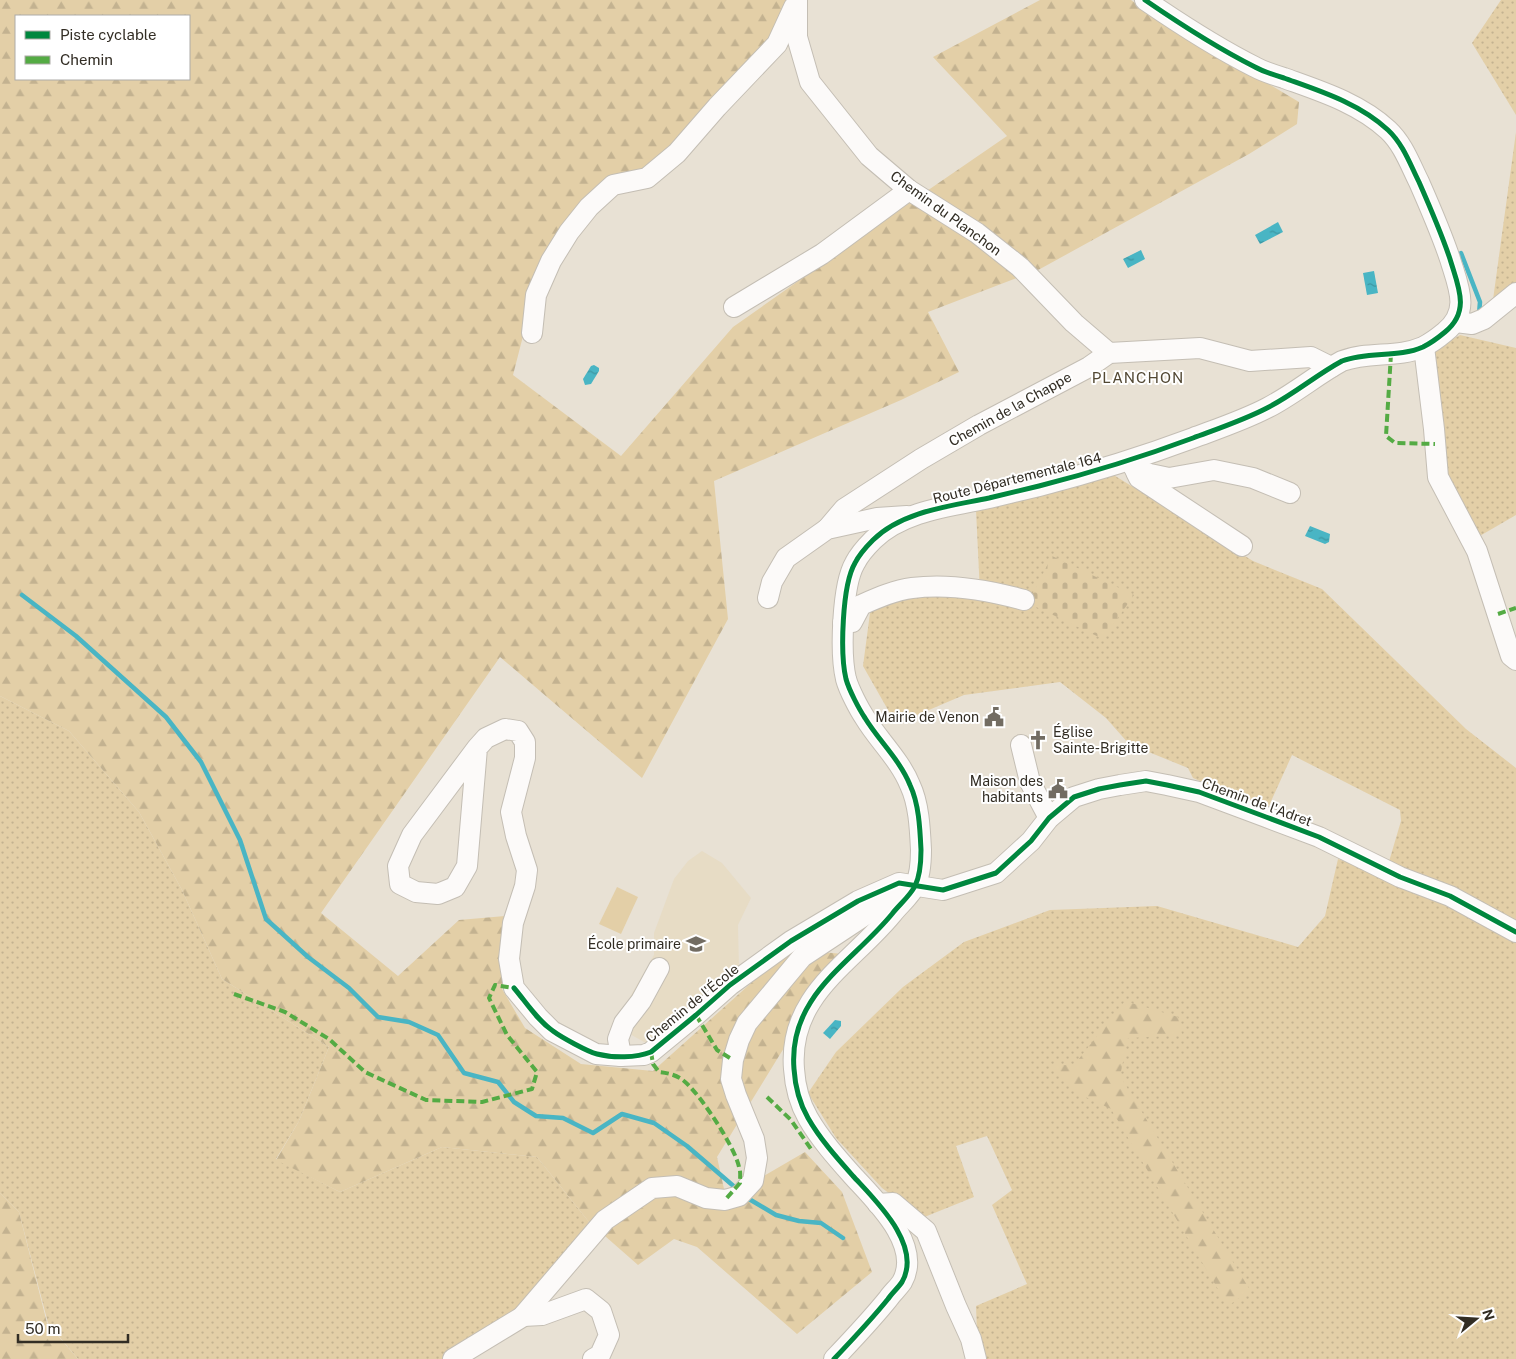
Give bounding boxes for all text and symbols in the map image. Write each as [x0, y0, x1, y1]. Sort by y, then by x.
legend [15, 15, 190, 80]
text: Piste cyclable [60, 26, 157, 43]
text: Chemin [60, 51, 113, 68]
street label: Chemin du Planchon [888, 167, 1004, 259]
street label: Chemin de la Chappe [946, 369, 1074, 449]
district label: PLANCHON [1092, 369, 1184, 386]
street label: Route Départementale 164 [931, 449, 1103, 507]
public building icon: Mairie de Venon [983, 706, 1005, 728]
place label: Mairie de Venon [875, 709, 979, 725]
place label: Église Sainte-Brigitte [1053, 723, 1149, 756]
church icon: Église Sainte-Brigitte [1027, 729, 1049, 751]
place label: Maison des habitants [970, 773, 1043, 805]
street label: Chemin de l'Adret [1200, 775, 1314, 829]
public building icon: Maison des habitants [1047, 778, 1069, 800]
school or university icon: École primaire [685, 933, 707, 955]
place label: École primaire [588, 935, 681, 952]
street label: Chemin de l'École [642, 960, 742, 1045]
north arrow [1451, 1294, 1501, 1344]
text: N [1479, 1307, 1498, 1323]
scale bar [18, 1312, 128, 1344]
text: 50 m [25, 1320, 60, 1337]

